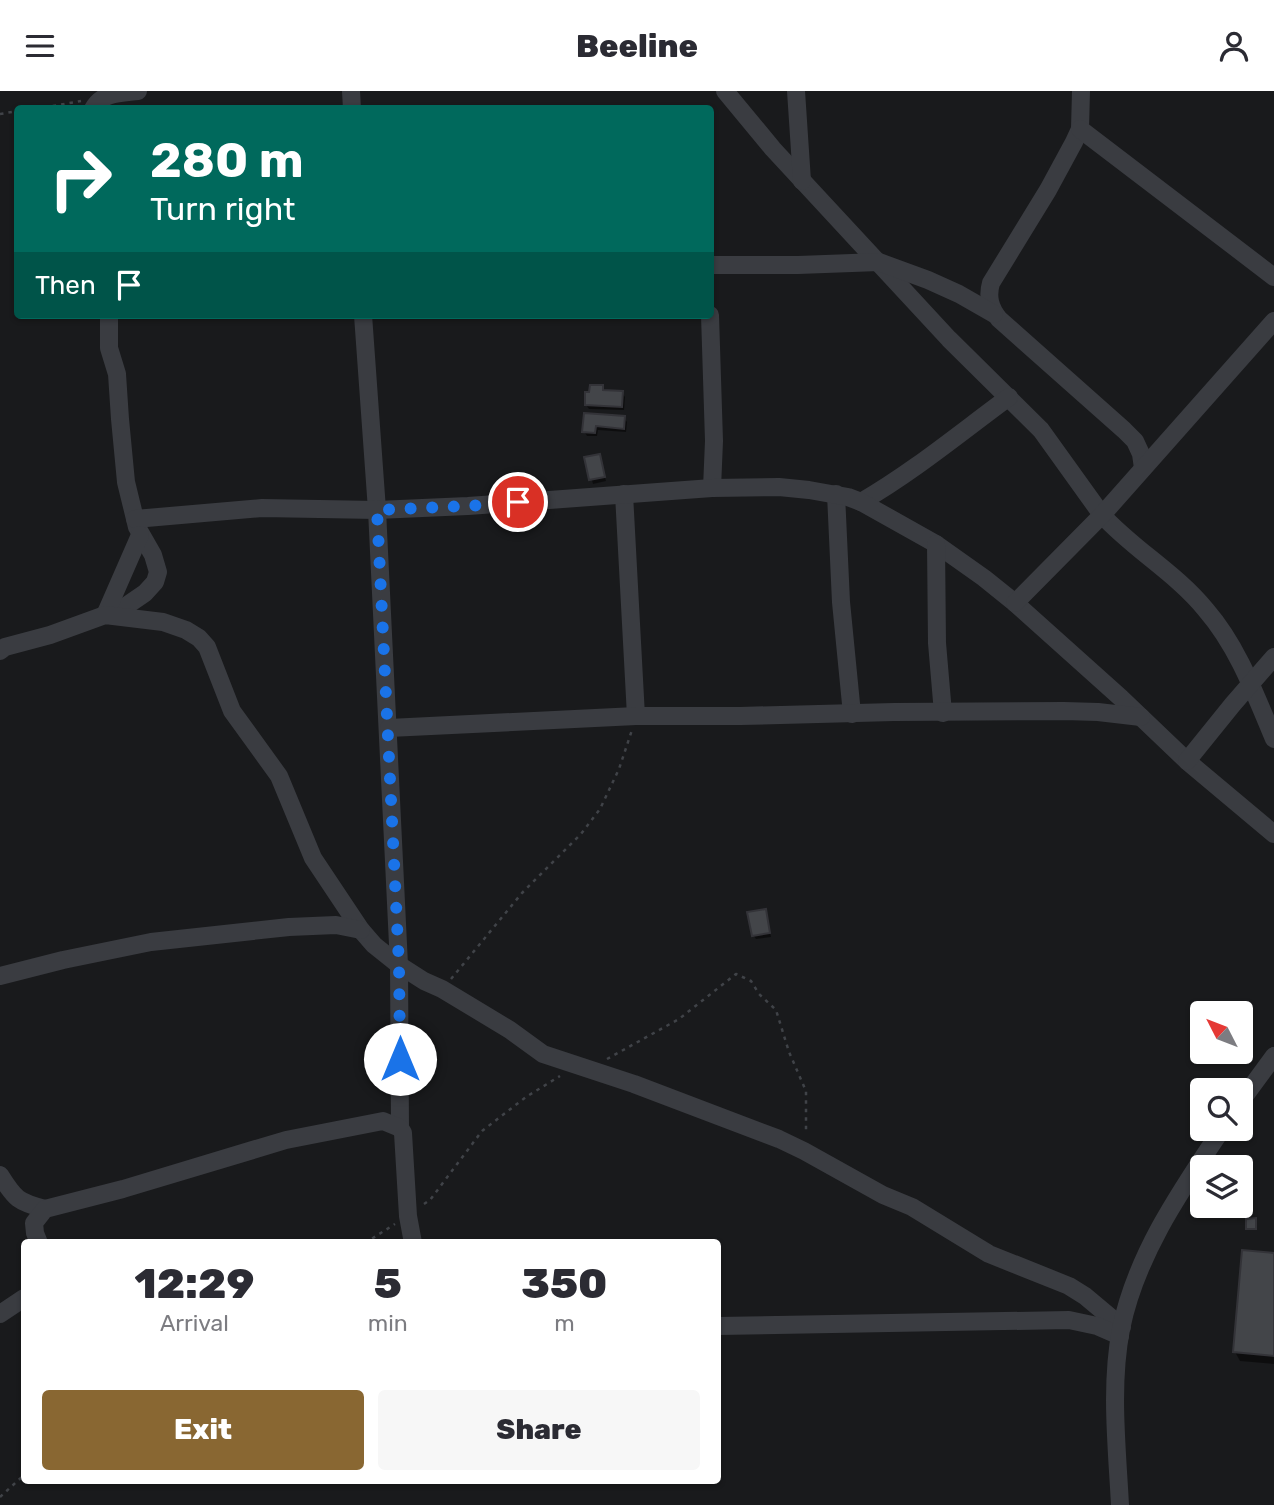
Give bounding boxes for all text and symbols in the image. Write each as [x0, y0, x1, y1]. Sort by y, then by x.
icon: menu [21, 27, 59, 65]
text: Beeline [576, 27, 698, 65]
icon: person [1215, 27, 1253, 65]
text: 280 m [150, 131, 304, 189]
icon: right [35, 133, 126, 224]
text: Turn right [150, 190, 295, 228]
icon: arrive [110, 266, 148, 304]
text: Then [35, 270, 96, 301]
pin [488, 472, 548, 532]
icon: arrive [499, 483, 537, 521]
north arrow [1190, 1001, 1253, 1064]
map controls [1190, 1001, 1253, 1218]
position arrow [363, 1022, 437, 1096]
button: search [1190, 1078, 1253, 1141]
button: layers [1190, 1155, 1253, 1218]
text: 12:29 [135, 1259, 254, 1309]
text: 5 [374, 1259, 402, 1309]
text: 350 [521, 1259, 607, 1309]
text: Arrival [160, 1309, 229, 1337]
text: min [368, 1309, 408, 1337]
text: m [554, 1309, 575, 1337]
button: Exit [42, 1390, 364, 1470]
button: Share [378, 1390, 700, 1470]

